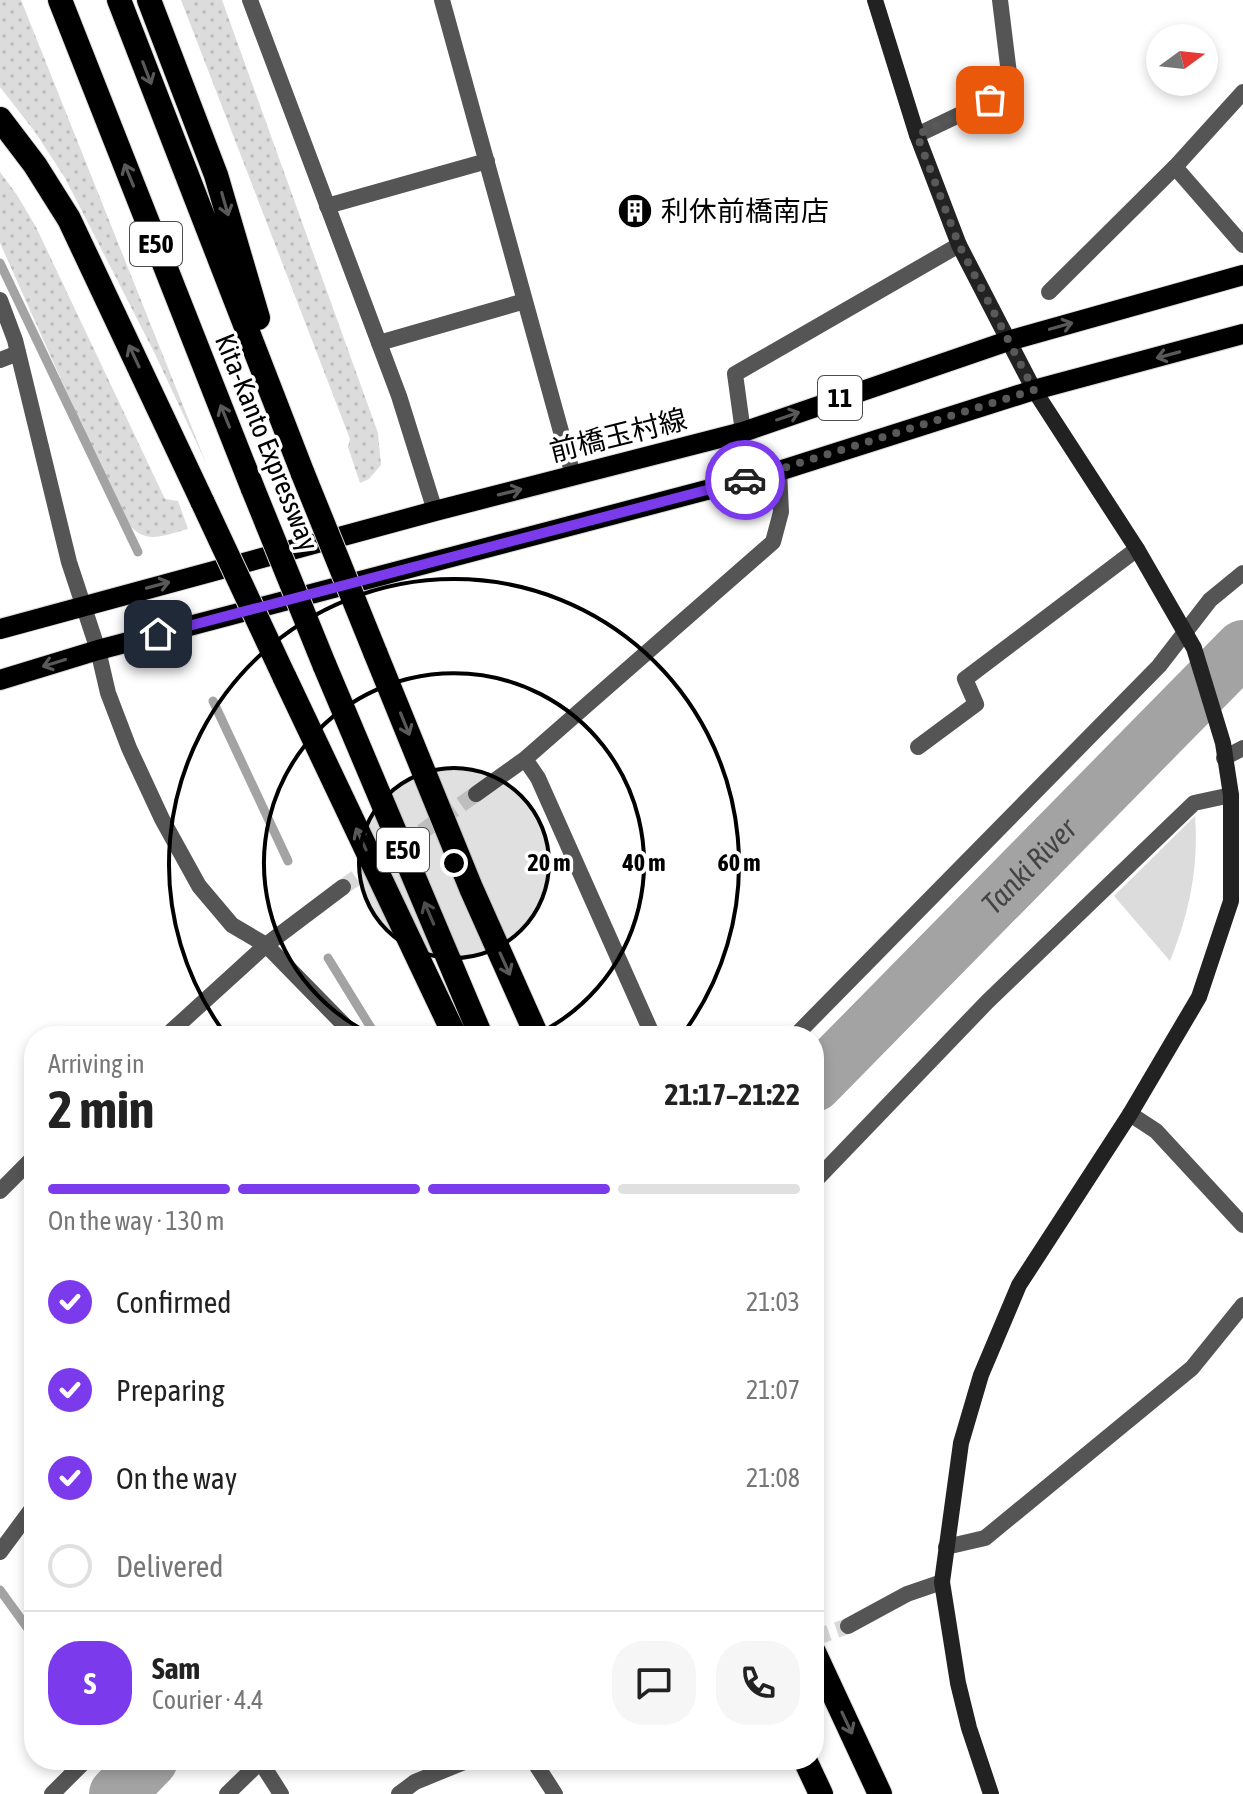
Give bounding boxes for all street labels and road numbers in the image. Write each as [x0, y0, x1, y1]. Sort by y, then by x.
road number: E50 [130, 222, 182, 266]
street label: Kita-Kanto Expressway [209, 329, 325, 555]
road number: 11 [818, 376, 862, 420]
street label: 前橋玉村線 [546, 403, 690, 467]
road number: E50 [377, 828, 429, 872]

